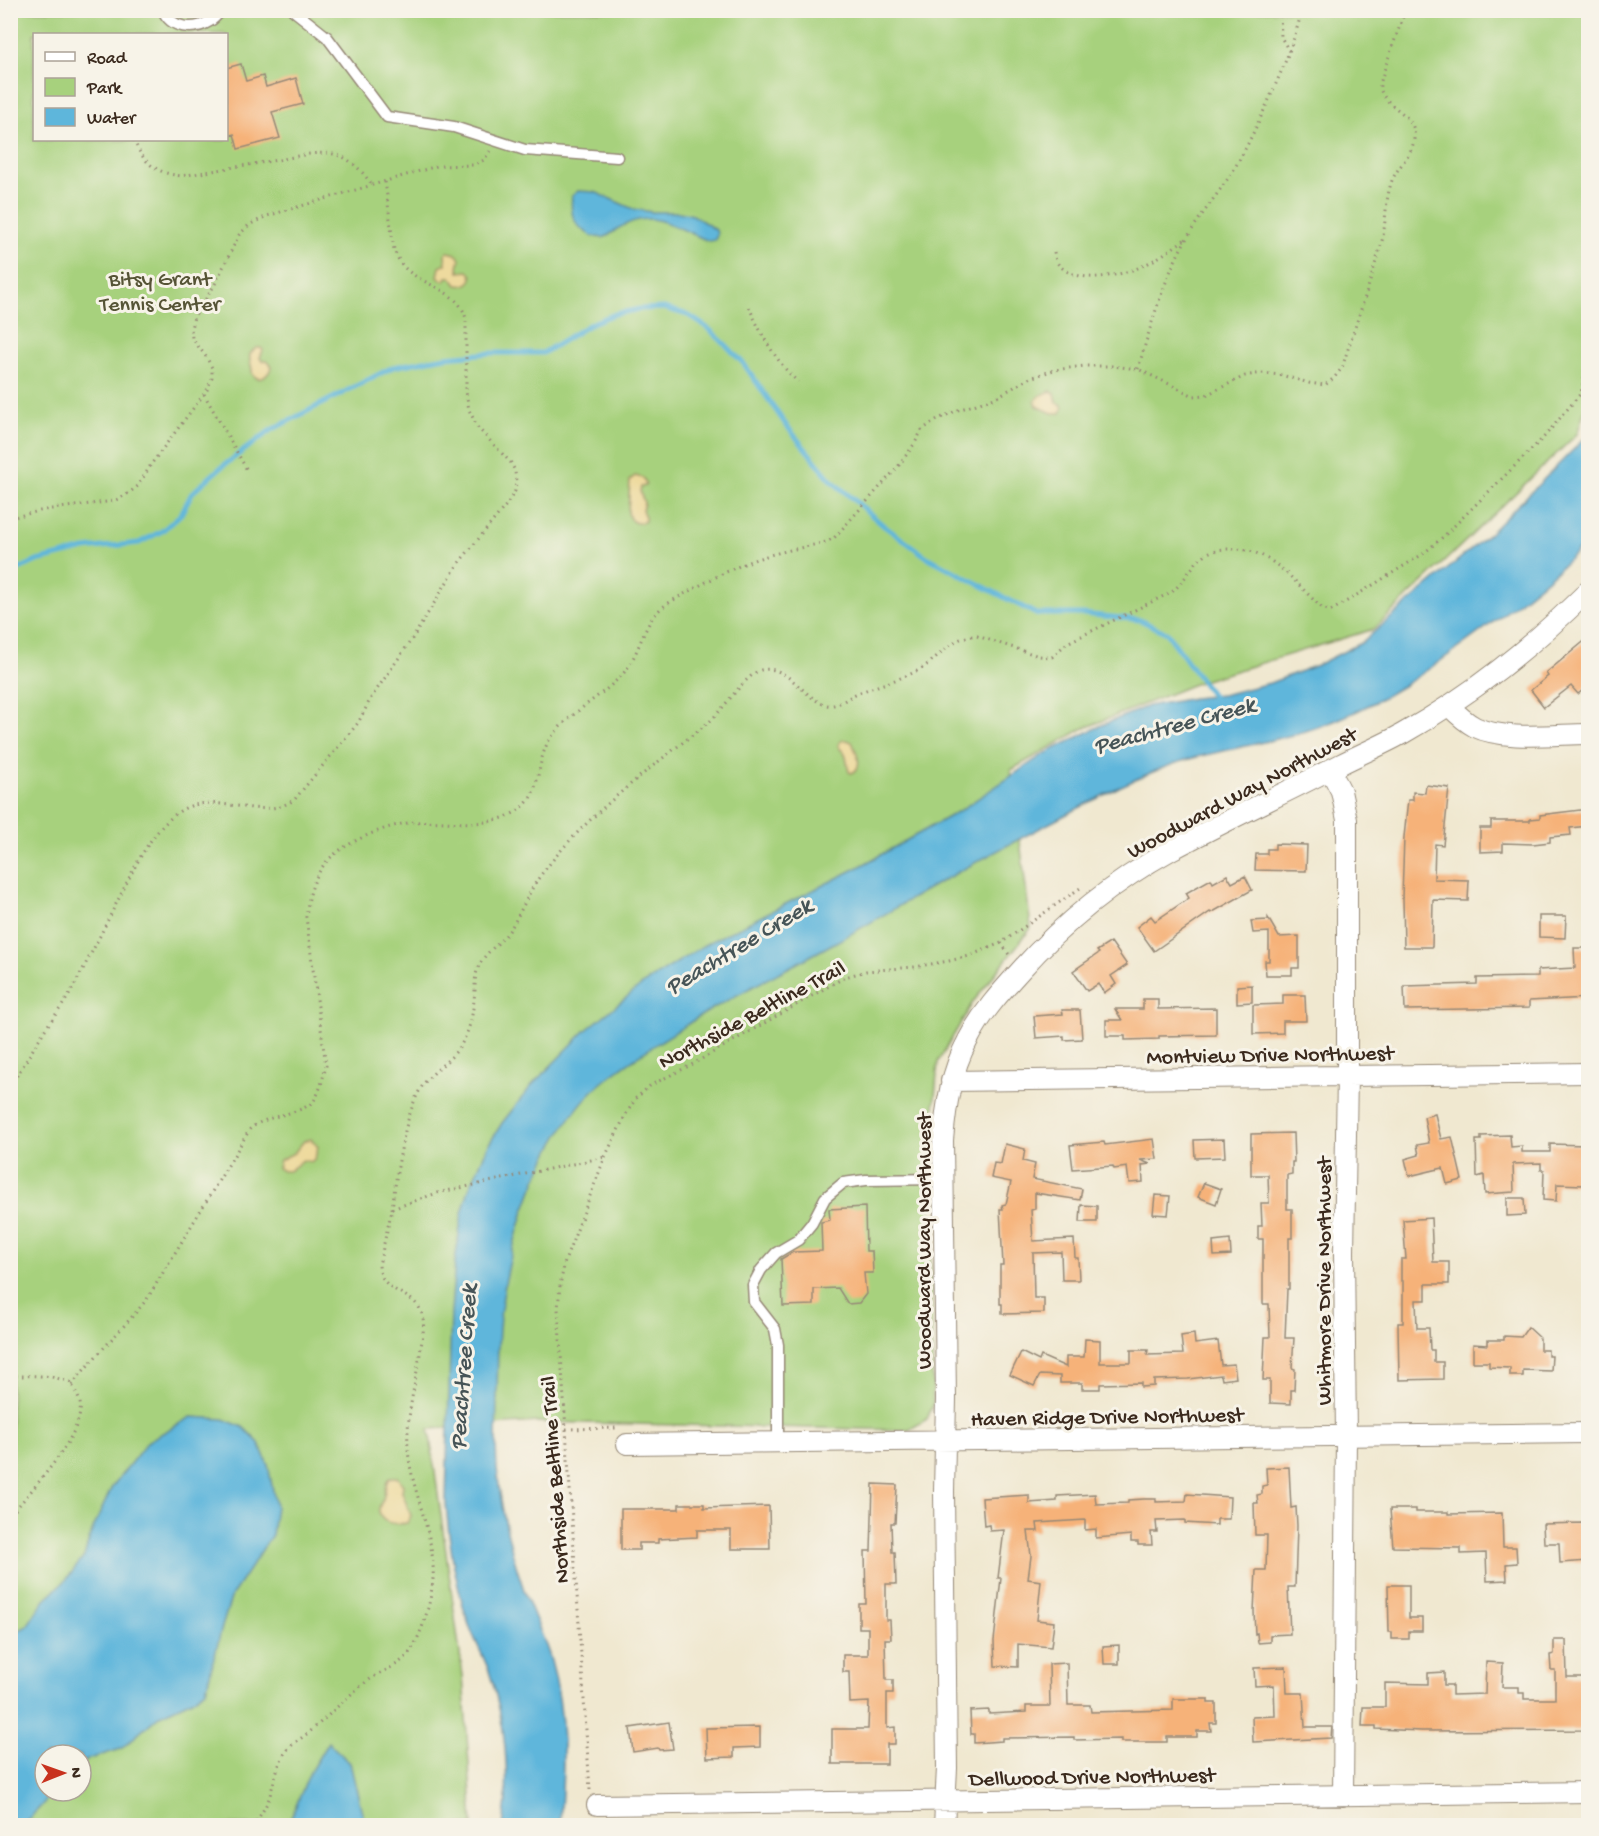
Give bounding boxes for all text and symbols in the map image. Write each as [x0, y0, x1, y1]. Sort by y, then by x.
legend [33, 33, 228, 141]
text: Road [87, 49, 128, 70]
text: Park [86, 79, 123, 100]
text: Water [87, 109, 137, 130]
park label: Bitsy Grant Tennis Center [98, 268, 223, 319]
water label: Peachtree Creek [1091, 691, 1261, 763]
street label: Woodward Way Northwest [1124, 722, 1364, 866]
water label: Peachtree Creek [661, 892, 820, 1003]
street label: Northside Beltline Trail [655, 956, 851, 1077]
street label: Montview Drive Northwest [1146, 1042, 1396, 1072]
street label: Woodward Way Northwest [913, 1111, 939, 1369]
street label: Whitmore Drive Northwest [1313, 1155, 1339, 1405]
water label: Peachtree Creek [445, 1281, 486, 1451]
street label: Northside Beltline Trail [537, 1375, 577, 1584]
street label: Haven Ridge Drive Northwest [970, 1404, 1246, 1434]
north arrow [33, 1743, 93, 1803]
street label: Dellwood Drive Northwest [967, 1764, 1217, 1794]
text: N [65, 1767, 84, 1779]

